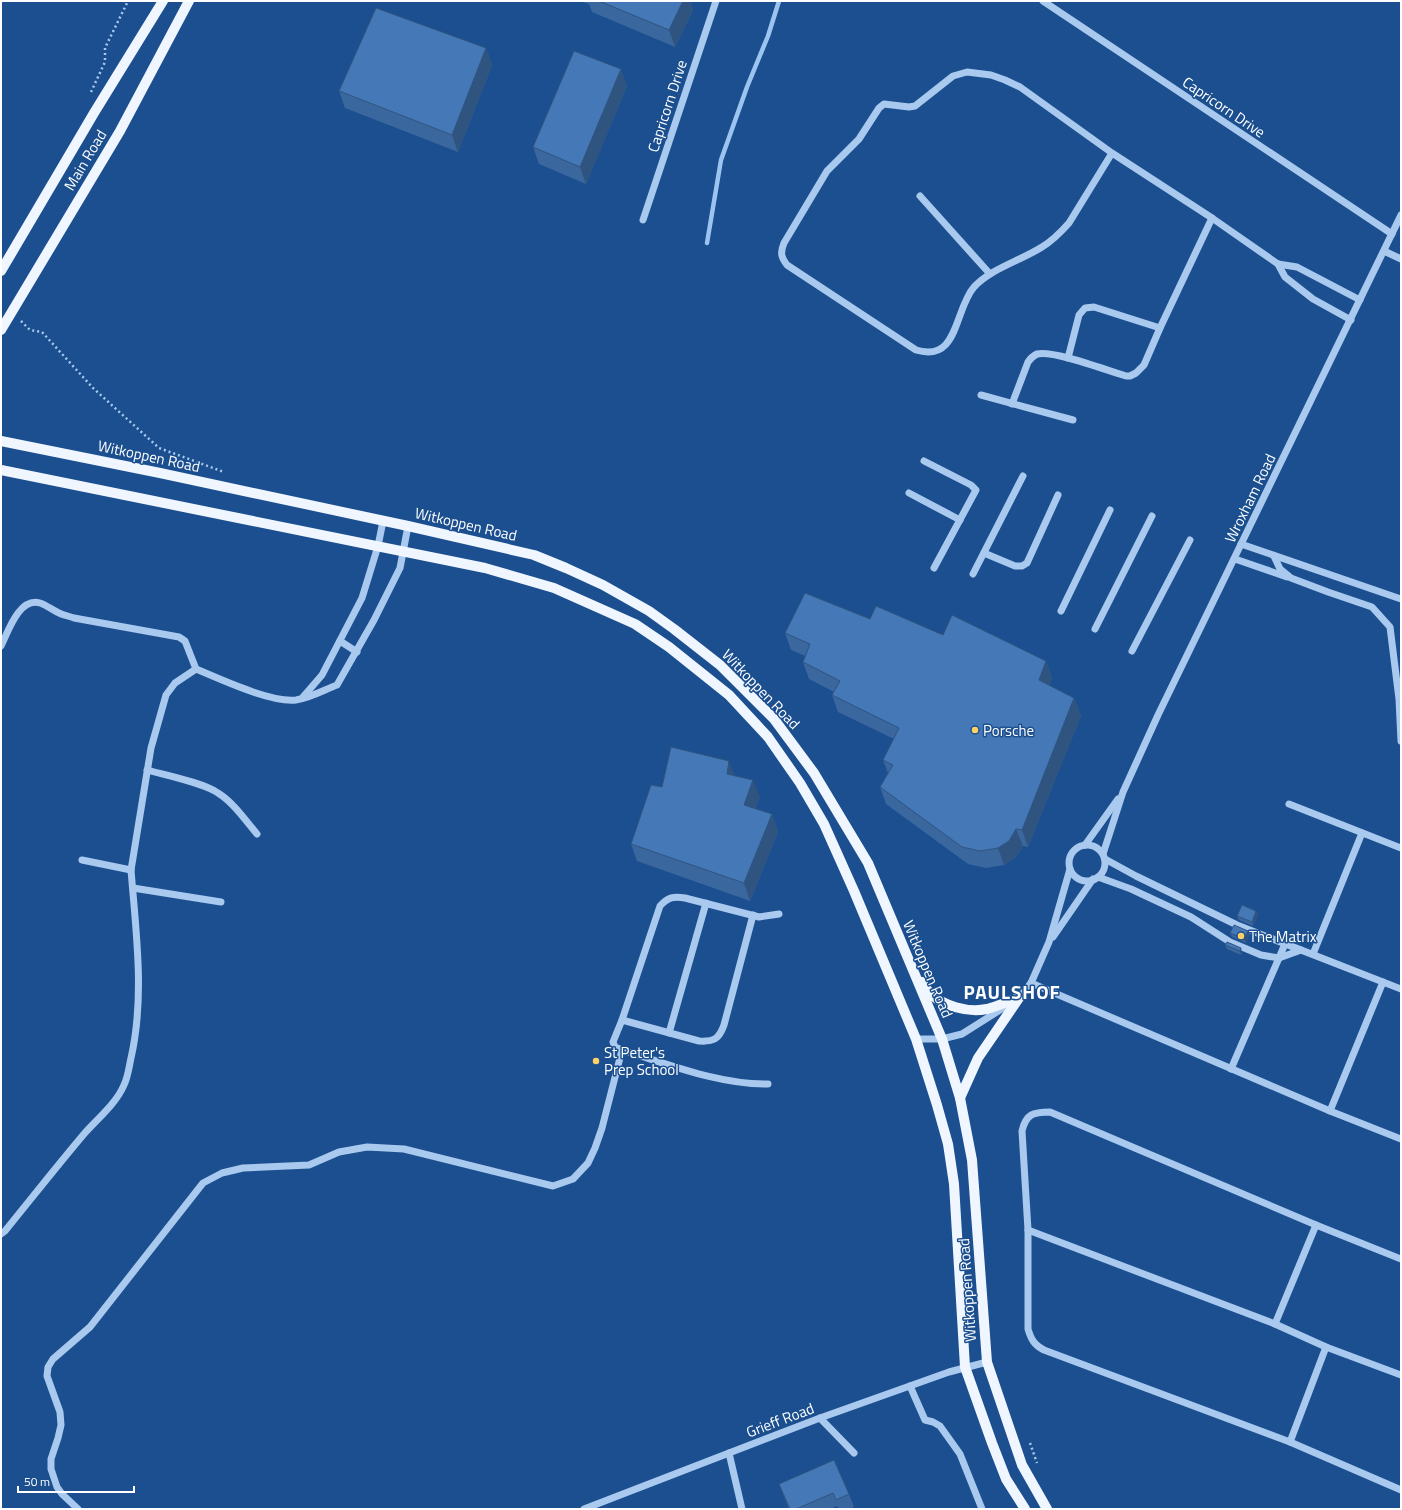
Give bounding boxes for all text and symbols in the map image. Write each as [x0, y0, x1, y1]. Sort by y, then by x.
street label: Capricorn Drive [641, 57, 693, 155]
street label: Capricorn Drive [1178, 71, 1270, 143]
street label: Main Road [58, 125, 112, 195]
street label: Witkoppen Road [96, 434, 202, 478]
street label: Wroxham Road [1219, 450, 1281, 546]
street label: Witkoppen Road [413, 501, 519, 547]
street label: Witkoppen Road [717, 644, 805, 734]
place label: Porsche [983, 719, 1034, 742]
marker: Porsche [970, 725, 980, 735]
street label: Witkoppen Road [897, 917, 959, 1021]
place label: The Matrix [1249, 925, 1317, 948]
marker: The Matrix [1236, 931, 1246, 941]
district label: PAULSHOF [963, 977, 1061, 1006]
place label: St Peter's Prep School [604, 1041, 679, 1081]
marker: St Peter's Prep School [591, 1056, 601, 1066]
street label: Witkoppen Road [952, 1237, 982, 1343]
street label: Grieff Road [743, 1397, 817, 1443]
scale bar [18, 1468, 134, 1494]
text: 50 m [24, 1472, 50, 1491]

